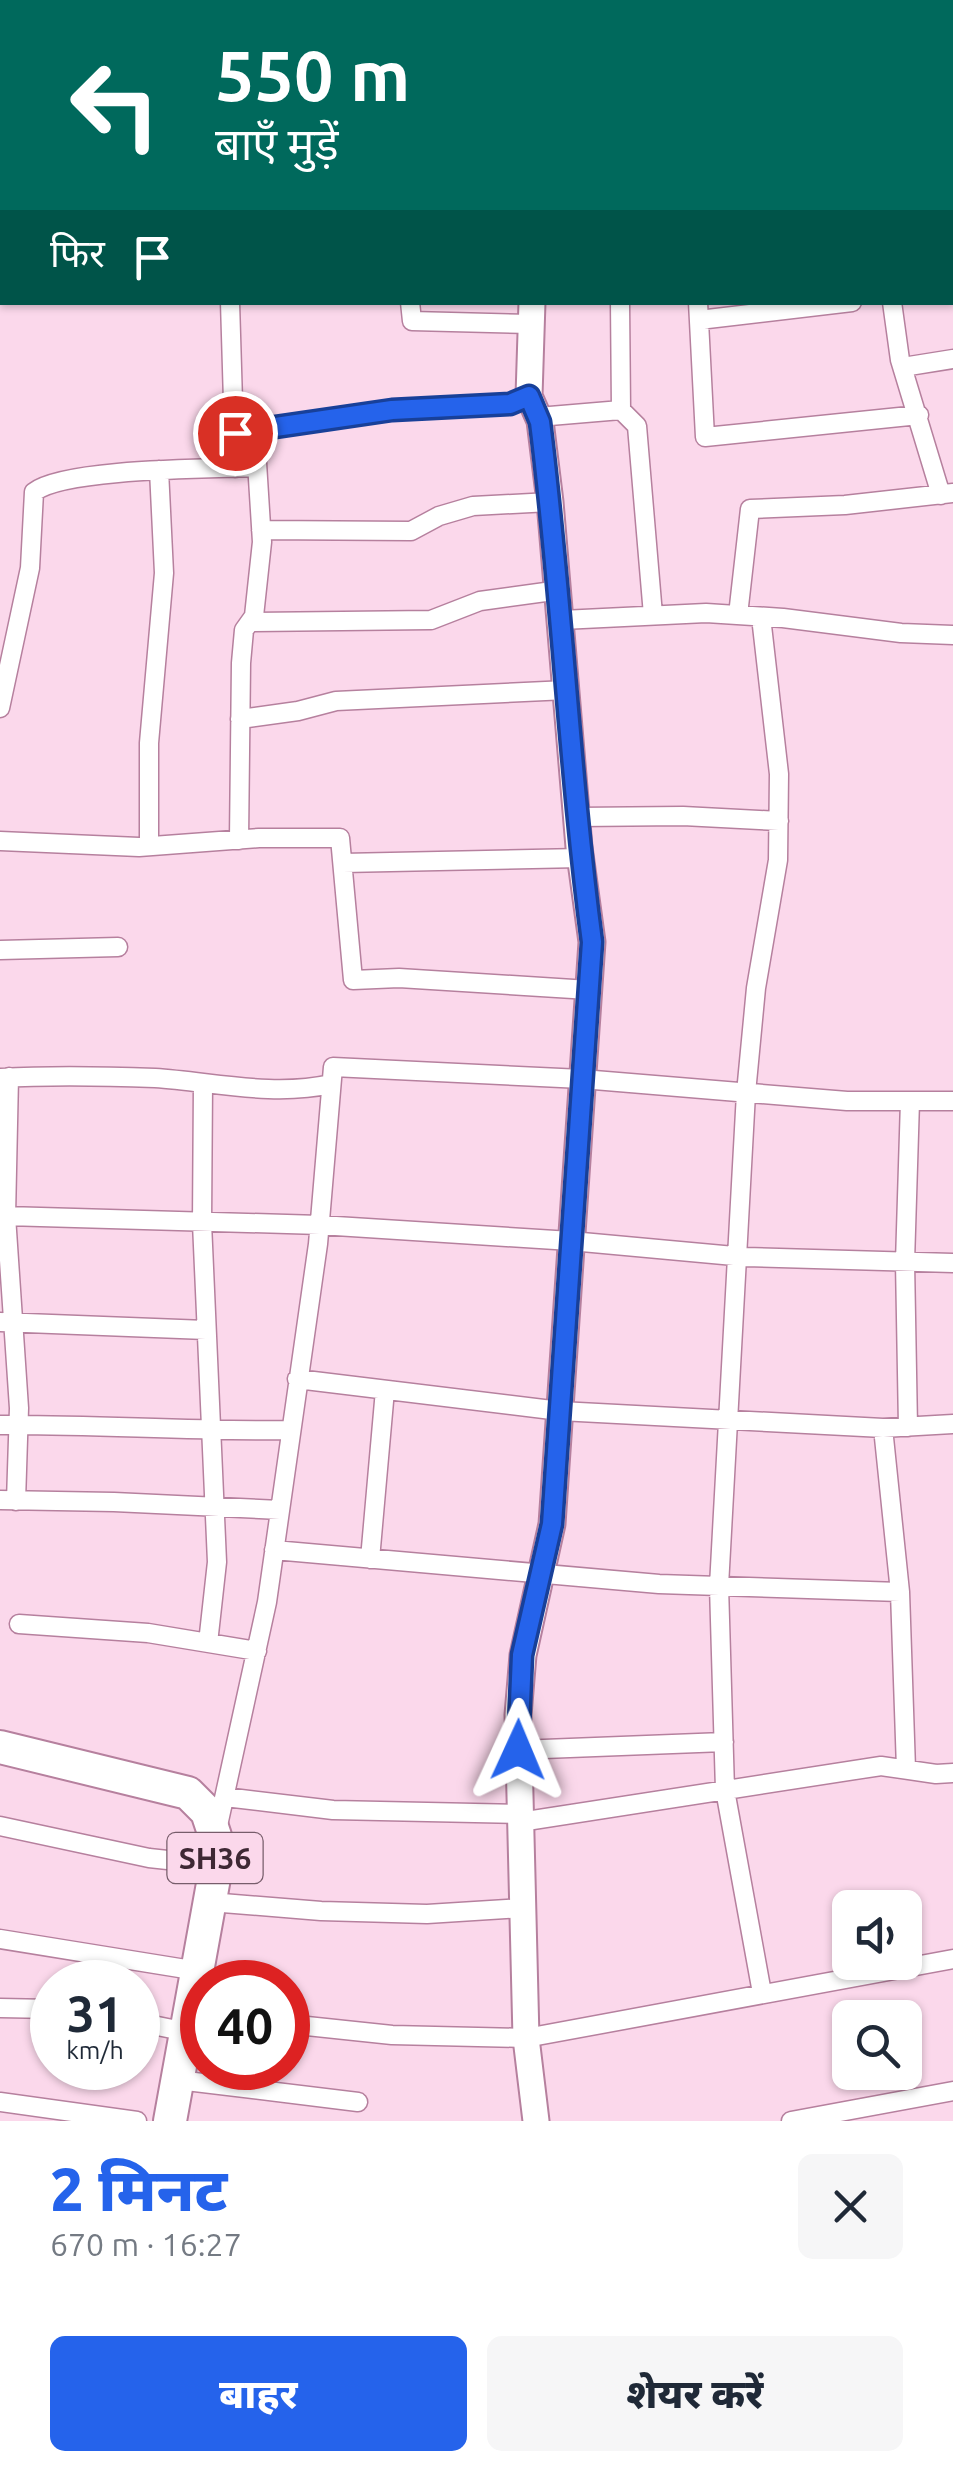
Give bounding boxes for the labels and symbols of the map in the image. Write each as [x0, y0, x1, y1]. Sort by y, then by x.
pin [193, 391, 278, 476]
position arrow [466, 1698, 570, 1802]
road number: SH36 [168, 1833, 262, 1883]
speed limit sign: 40 [180, 1960, 310, 2090]

